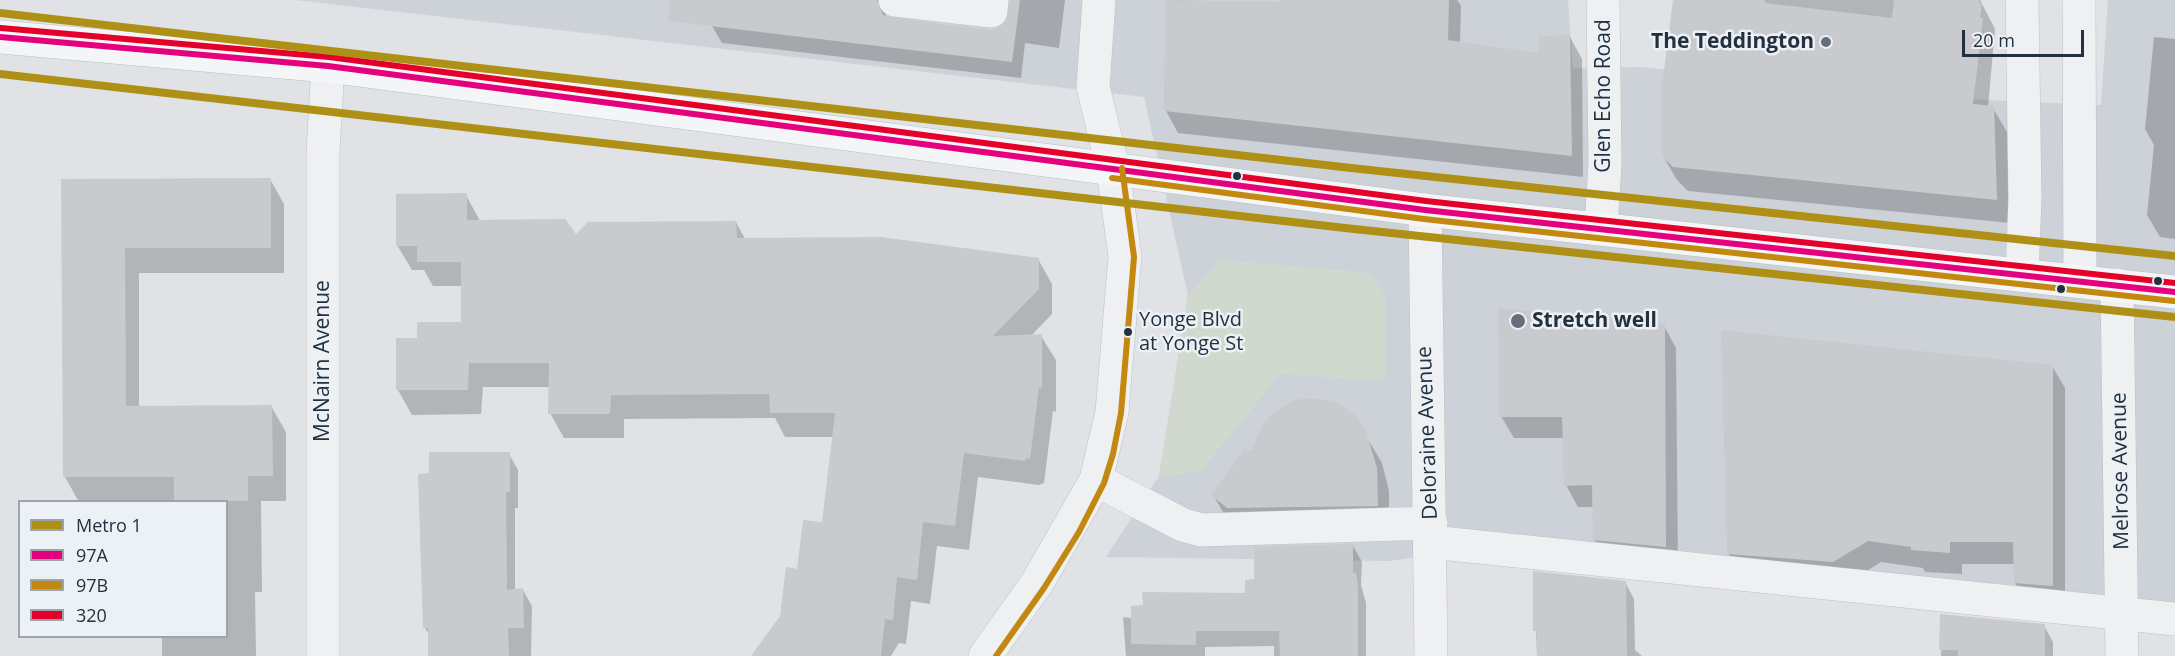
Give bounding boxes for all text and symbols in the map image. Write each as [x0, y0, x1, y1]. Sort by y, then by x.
scale bar [1965, 18, 2086, 56]
street label: Glen Echo Road [1591, 19, 1617, 173]
text: 20 m [1973, 28, 2015, 52]
place label: The Teddington [1651, 29, 1814, 55]
marker: The Teddington [1819, 35, 1833, 49]
unlabelled marker [1231, 170, 1243, 182]
unlabelled marker [2152, 275, 2164, 287]
street label: McNairn Avenue [310, 280, 336, 442]
unlabelled marker [2055, 283, 2067, 295]
place label: Yonge Blvd at Yonge St [1139, 308, 1243, 355]
place label: Stretch well [1532, 308, 1657, 334]
marker: Stretch well [1509, 312, 1527, 330]
marker: Yonge Blvd at Yonge St [1122, 326, 1134, 338]
street label: Deloraine Avenue [1412, 346, 1444, 520]
street label: Melrose Avenue [2107, 392, 2135, 550]
legend [18, 500, 228, 638]
text: Metro 1 [76, 513, 142, 537]
text: 97A [76, 543, 108, 567]
text: 97B [76, 573, 108, 597]
text: 320 [76, 603, 107, 627]

